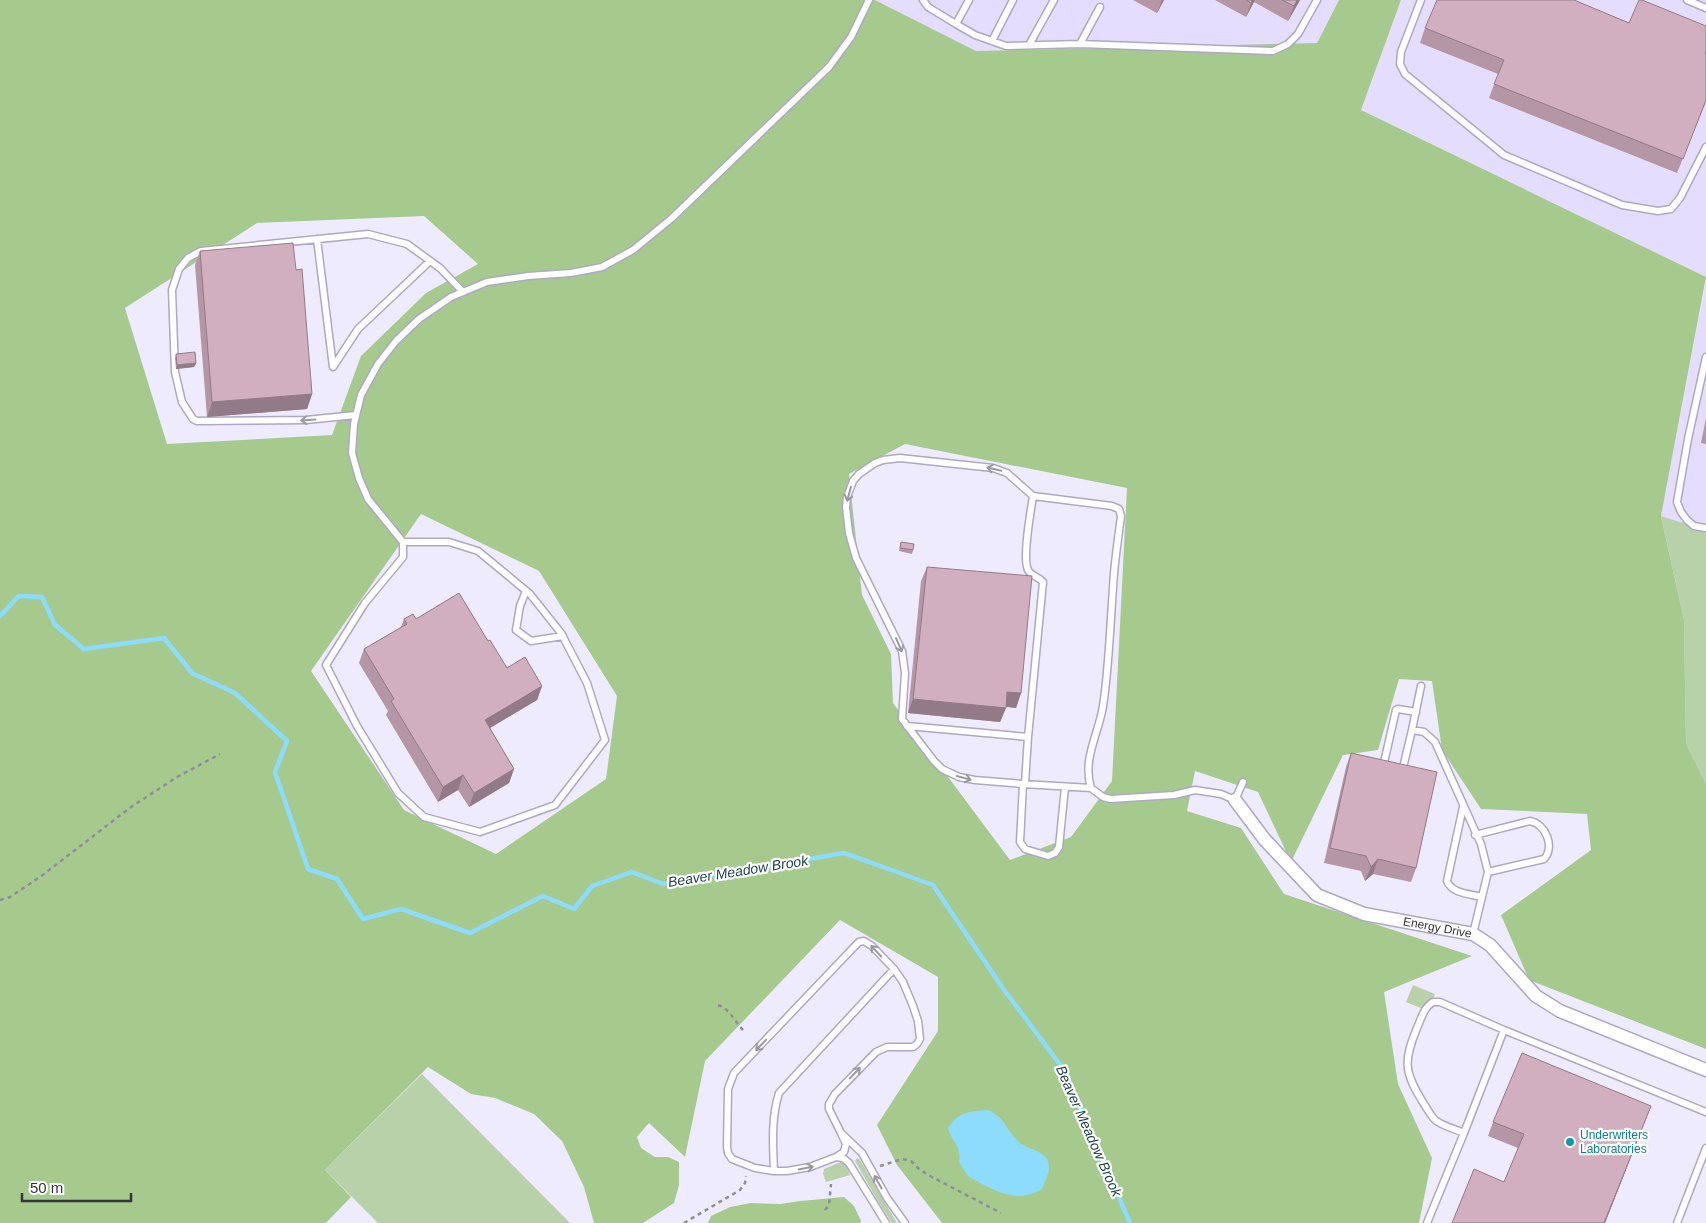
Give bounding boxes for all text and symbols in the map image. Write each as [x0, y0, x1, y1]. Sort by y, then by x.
one-way arrow [300, 415, 316, 424]
one-way arrow [986, 464, 1002, 473]
one-way arrow [843, 485, 853, 501]
one-way arrow [894, 637, 904, 652]
one-way arrow [955, 773, 971, 783]
water label: Beaver Meadow Brook [667, 852, 810, 890]
street label: Energy Drive [1402, 914, 1473, 941]
one-way arrow [870, 944, 882, 957]
one-way arrow [755, 1038, 767, 1051]
water label: Beaver Meadow Brook [1053, 1063, 1126, 1200]
one-way arrow [849, 1068, 861, 1080]
place label: Underwriters Laboratories [1580, 1128, 1648, 1156]
marker: Underwriters Laboratories [1564, 1136, 1576, 1148]
one-way arrow [797, 1162, 813, 1172]
scale bar [22, 1170, 131, 1202]
one-way arrow [873, 1175, 883, 1190]
text: 50 m [30, 1179, 63, 1196]

